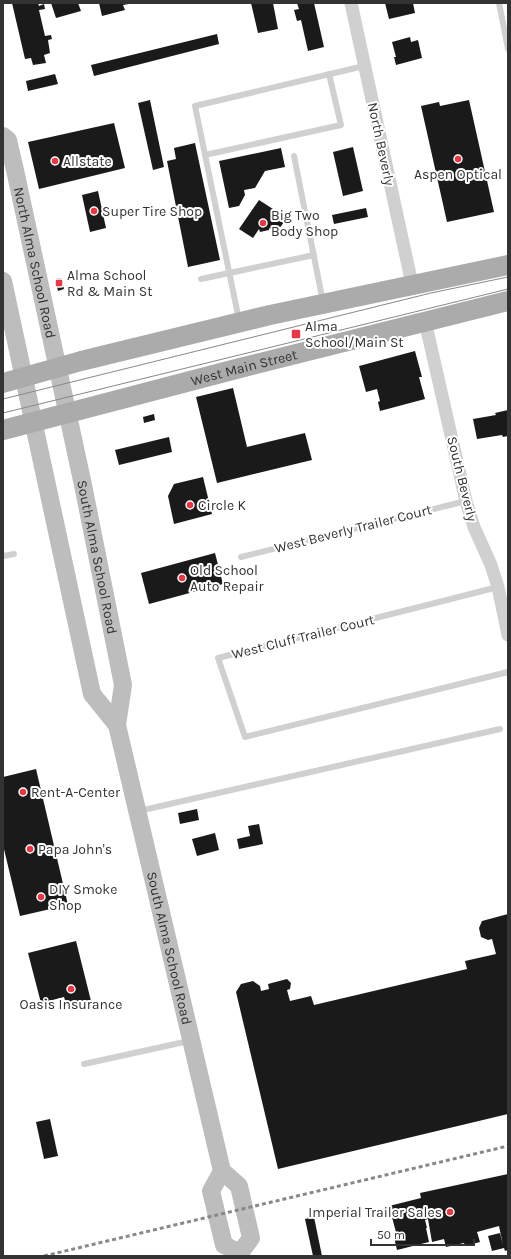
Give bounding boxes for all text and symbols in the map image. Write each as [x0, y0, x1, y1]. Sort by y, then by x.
street label: North Beverly [364, 101, 398, 188]
place label: Allstate [63, 153, 112, 170]
marker: Aspen Optical [453, 154, 463, 164]
marker: Allstate [50, 156, 60, 166]
place label: Aspen Optical [414, 166, 502, 183]
street label: North Alma School Road [10, 185, 60, 340]
place label: Super Tire Shop [102, 203, 202, 220]
marker: Super Tire Shop [89, 206, 99, 216]
place label: Big Two Body Shop [271, 207, 338, 240]
marker: Big Two Body Shop [258, 218, 268, 228]
place label: Alma School Rd & Main St [67, 267, 153, 300]
marker: Alma School Rd & Main St [54, 278, 64, 288]
place label: Alma School/Main St [305, 318, 404, 351]
marker: Alma School/Main St [290, 328, 302, 340]
street label: West Main Street [189, 346, 299, 389]
street label: South Beverly [443, 435, 481, 524]
street label: South Alma School Road [74, 478, 121, 636]
place label: Circle K [198, 497, 246, 514]
marker: Circle K [185, 500, 195, 510]
street label: West Beverly Trailer Court [273, 501, 433, 557]
place label: Old School Auto Repair [190, 562, 265, 595]
marker: Old School Auto Repair [177, 573, 187, 583]
street label: West Cluff Trailer Court [230, 611, 376, 663]
place label: Rent-A-Center [31, 784, 121, 801]
marker: Rent-A-Center [18, 787, 28, 797]
place label: Papa John's [38, 841, 112, 858]
marker: Papa John's [25, 844, 35, 854]
street label: South Alma School Road [143, 870, 196, 1026]
place label: DIY Smoke Shop [49, 881, 117, 914]
marker: DIY Smoke Shop [36, 892, 46, 902]
marker: Oasis Insurance [66, 984, 76, 994]
place label: Oasis Insurance [20, 996, 122, 1013]
place label: Imperial Trailer Sales [308, 1204, 442, 1221]
marker: Imperial Trailer Sales [445, 1207, 455, 1217]
scale bar [371, 1221, 474, 1247]
text: 50 m [377, 1228, 405, 1242]

